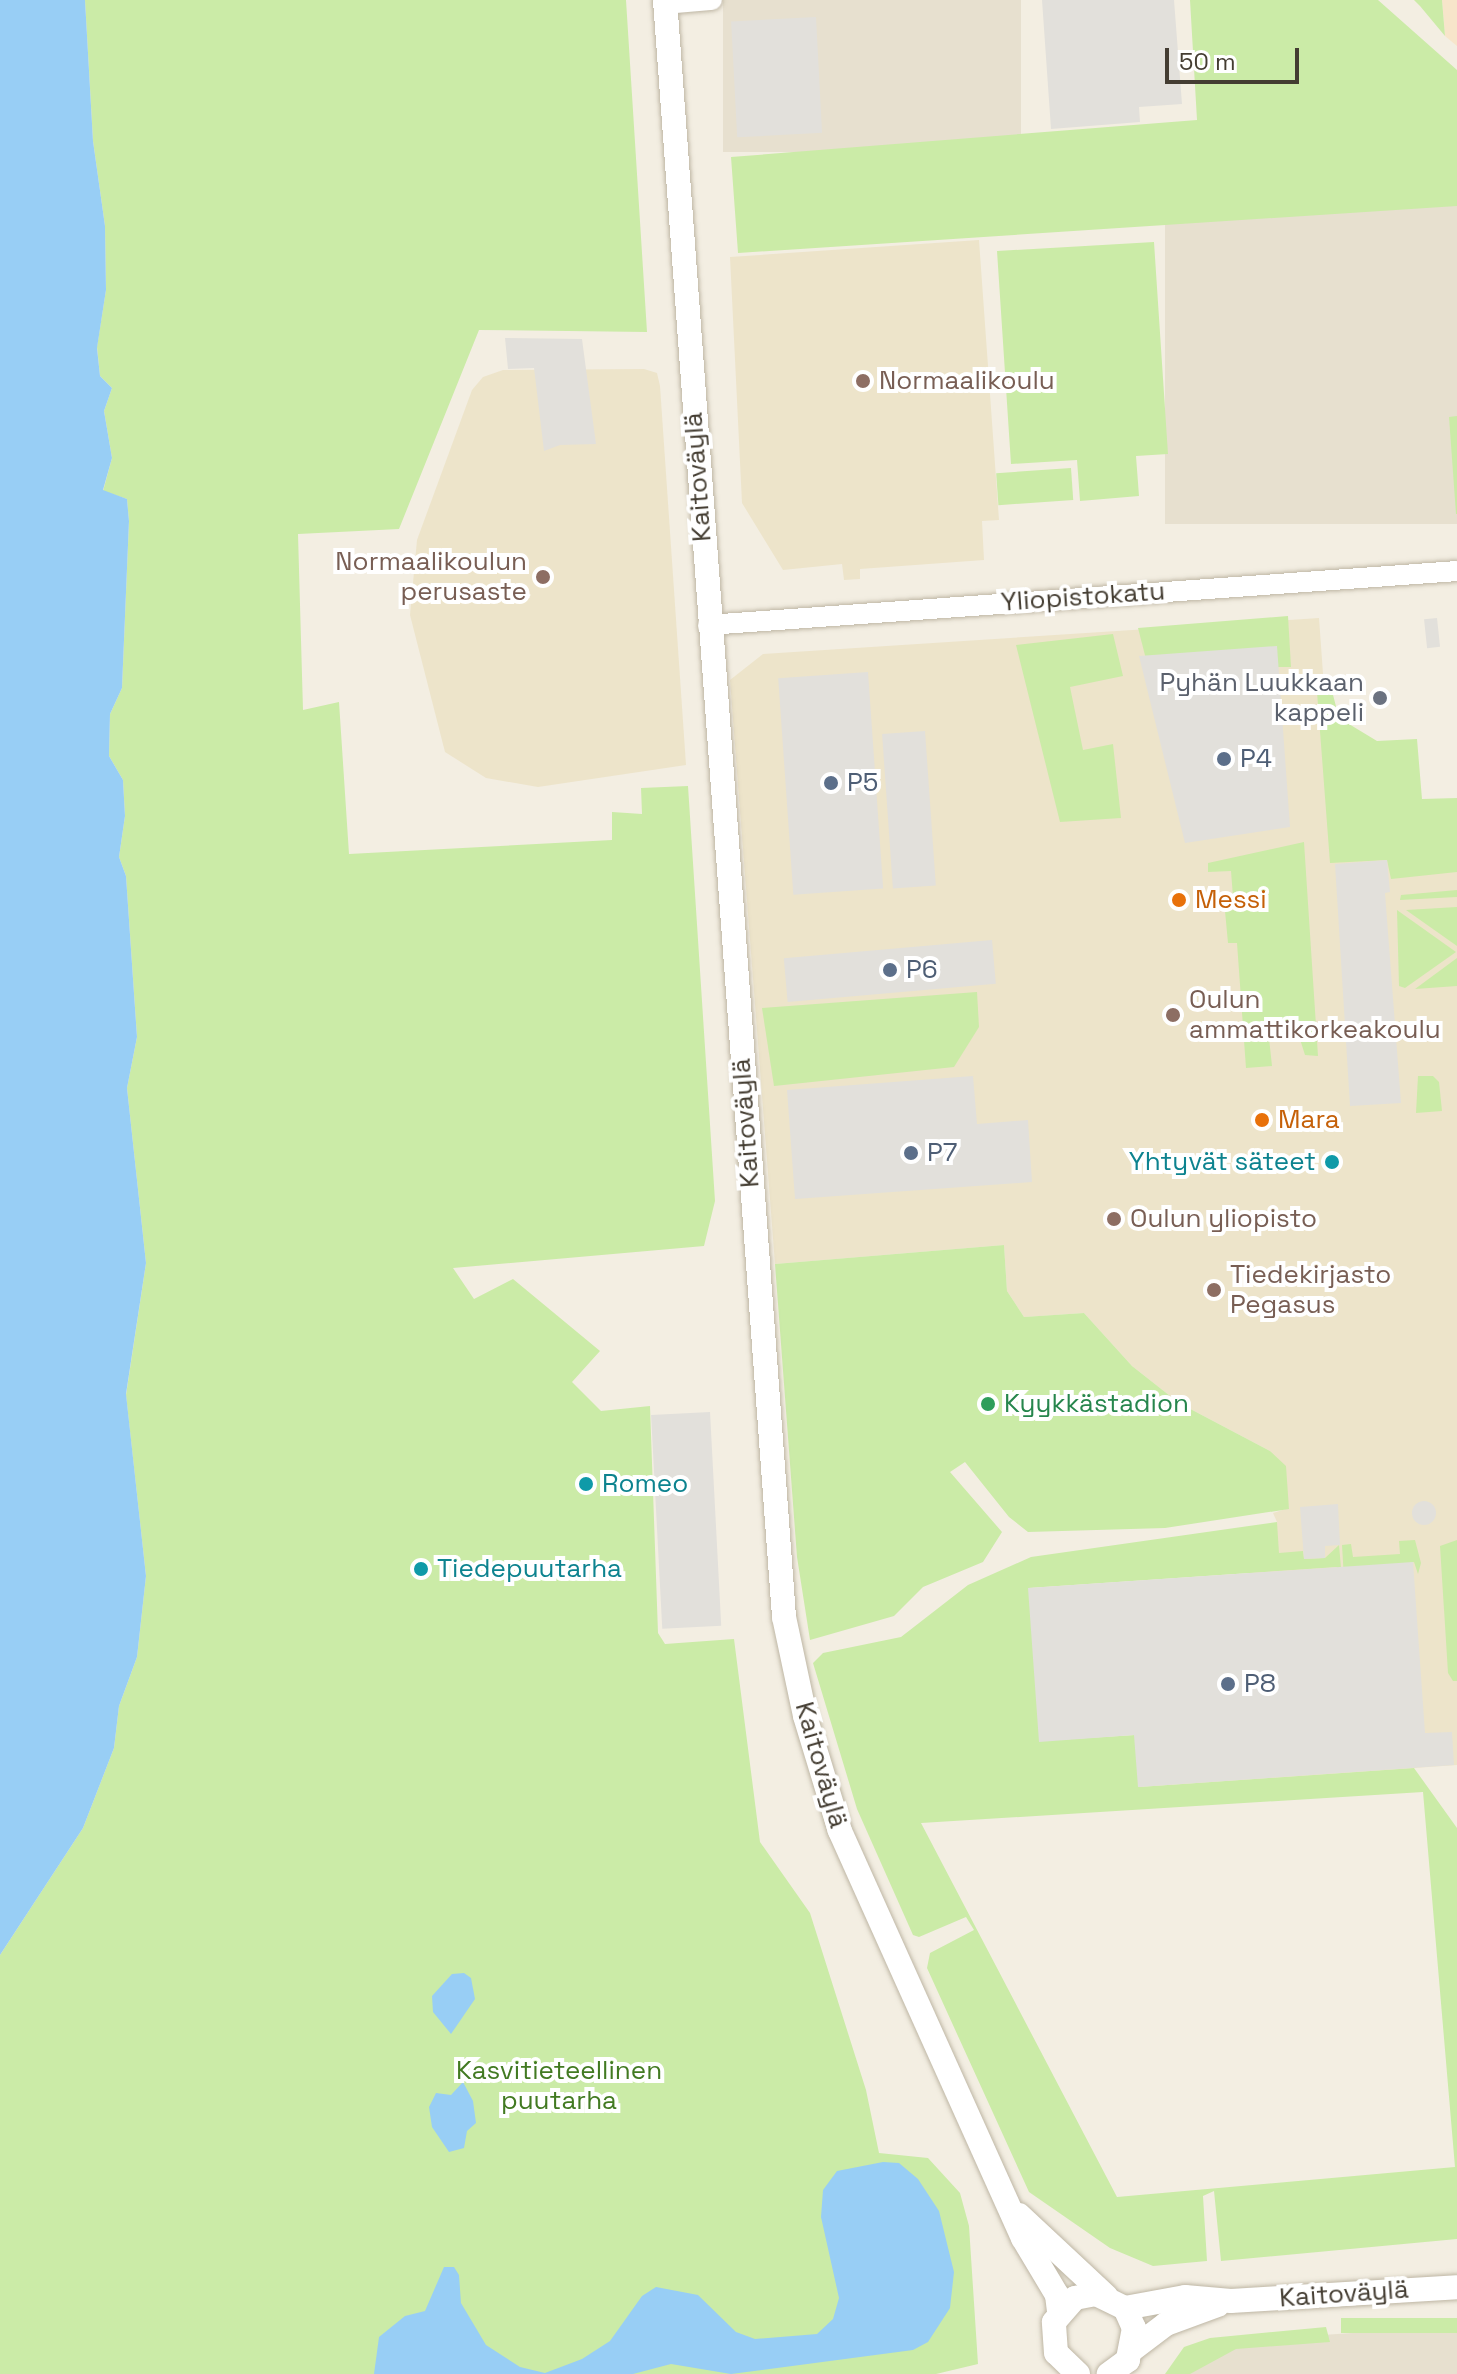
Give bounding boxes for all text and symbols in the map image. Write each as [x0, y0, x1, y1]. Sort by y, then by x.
scale bar [1169, 32, 1303, 82]
text: 50 m [1179, 46, 1236, 77]
place label: Normaalikoulu [879, 365, 1055, 397]
marker: Normaalikoulu [854, 372, 872, 390]
street label: Kaitoväylä [678, 411, 718, 543]
place label: Normaalikoulun perusaste [335, 546, 527, 608]
marker: Normaalikoulun perusaste [534, 568, 552, 586]
street label: Yliopistokatu [1000, 576, 1166, 618]
place label: Pyhän Luukkaan kappeli [1160, 667, 1364, 728]
marker: Pyhän Luukkaan kappeli [1371, 689, 1389, 707]
place label: P4 [1240, 743, 1272, 775]
marker: P4 [1215, 750, 1233, 768]
place label: P5 [847, 767, 878, 799]
marker: P5 [822, 774, 840, 792]
place label: Messi [1195, 884, 1267, 916]
marker: Messi [1170, 891, 1188, 909]
place label: P6 [906, 954, 938, 986]
marker: P6 [881, 961, 899, 979]
place label: Oulun ammattikorkeakoulu [1189, 984, 1441, 1046]
marker: Oulun ammattikorkeakoulu [1164, 1006, 1182, 1024]
street label: Kaitoväylä [726, 1057, 766, 1189]
place label: Mara [1278, 1104, 1340, 1136]
marker: Mara [1253, 1111, 1271, 1129]
place label: P7 [927, 1137, 957, 1169]
marker: P7 [902, 1144, 920, 1162]
place label: Yhtyvät säteet [1129, 1146, 1316, 1178]
marker: Yhtyvät säteet [1323, 1153, 1341, 1171]
place label: Oulun yliopisto [1130, 1203, 1317, 1235]
marker: Oulun yliopisto [1105, 1210, 1123, 1228]
place label: Tiedekirjasto Pegasus [1230, 1259, 1391, 1320]
marker: Tiedekirjasto Pegasus [1205, 1281, 1223, 1299]
place label: Kyykkästadion [1004, 1388, 1189, 1420]
marker: Kyykkästadion [979, 1395, 997, 1413]
place label: Romeo [602, 1468, 688, 1500]
marker: Romeo [577, 1475, 595, 1493]
place label: Tiedepuutarha [437, 1553, 622, 1585]
marker: Tiedepuutarha [412, 1560, 430, 1578]
place label: P8 [1244, 1668, 1276, 1700]
marker: P8 [1219, 1675, 1237, 1693]
street label: Kaitoväylä [788, 1698, 854, 1832]
park label: Kasvitieteellinen puutarha [456, 2055, 662, 2116]
street label: Kaitoväylä [1278, 2274, 1410, 2314]

